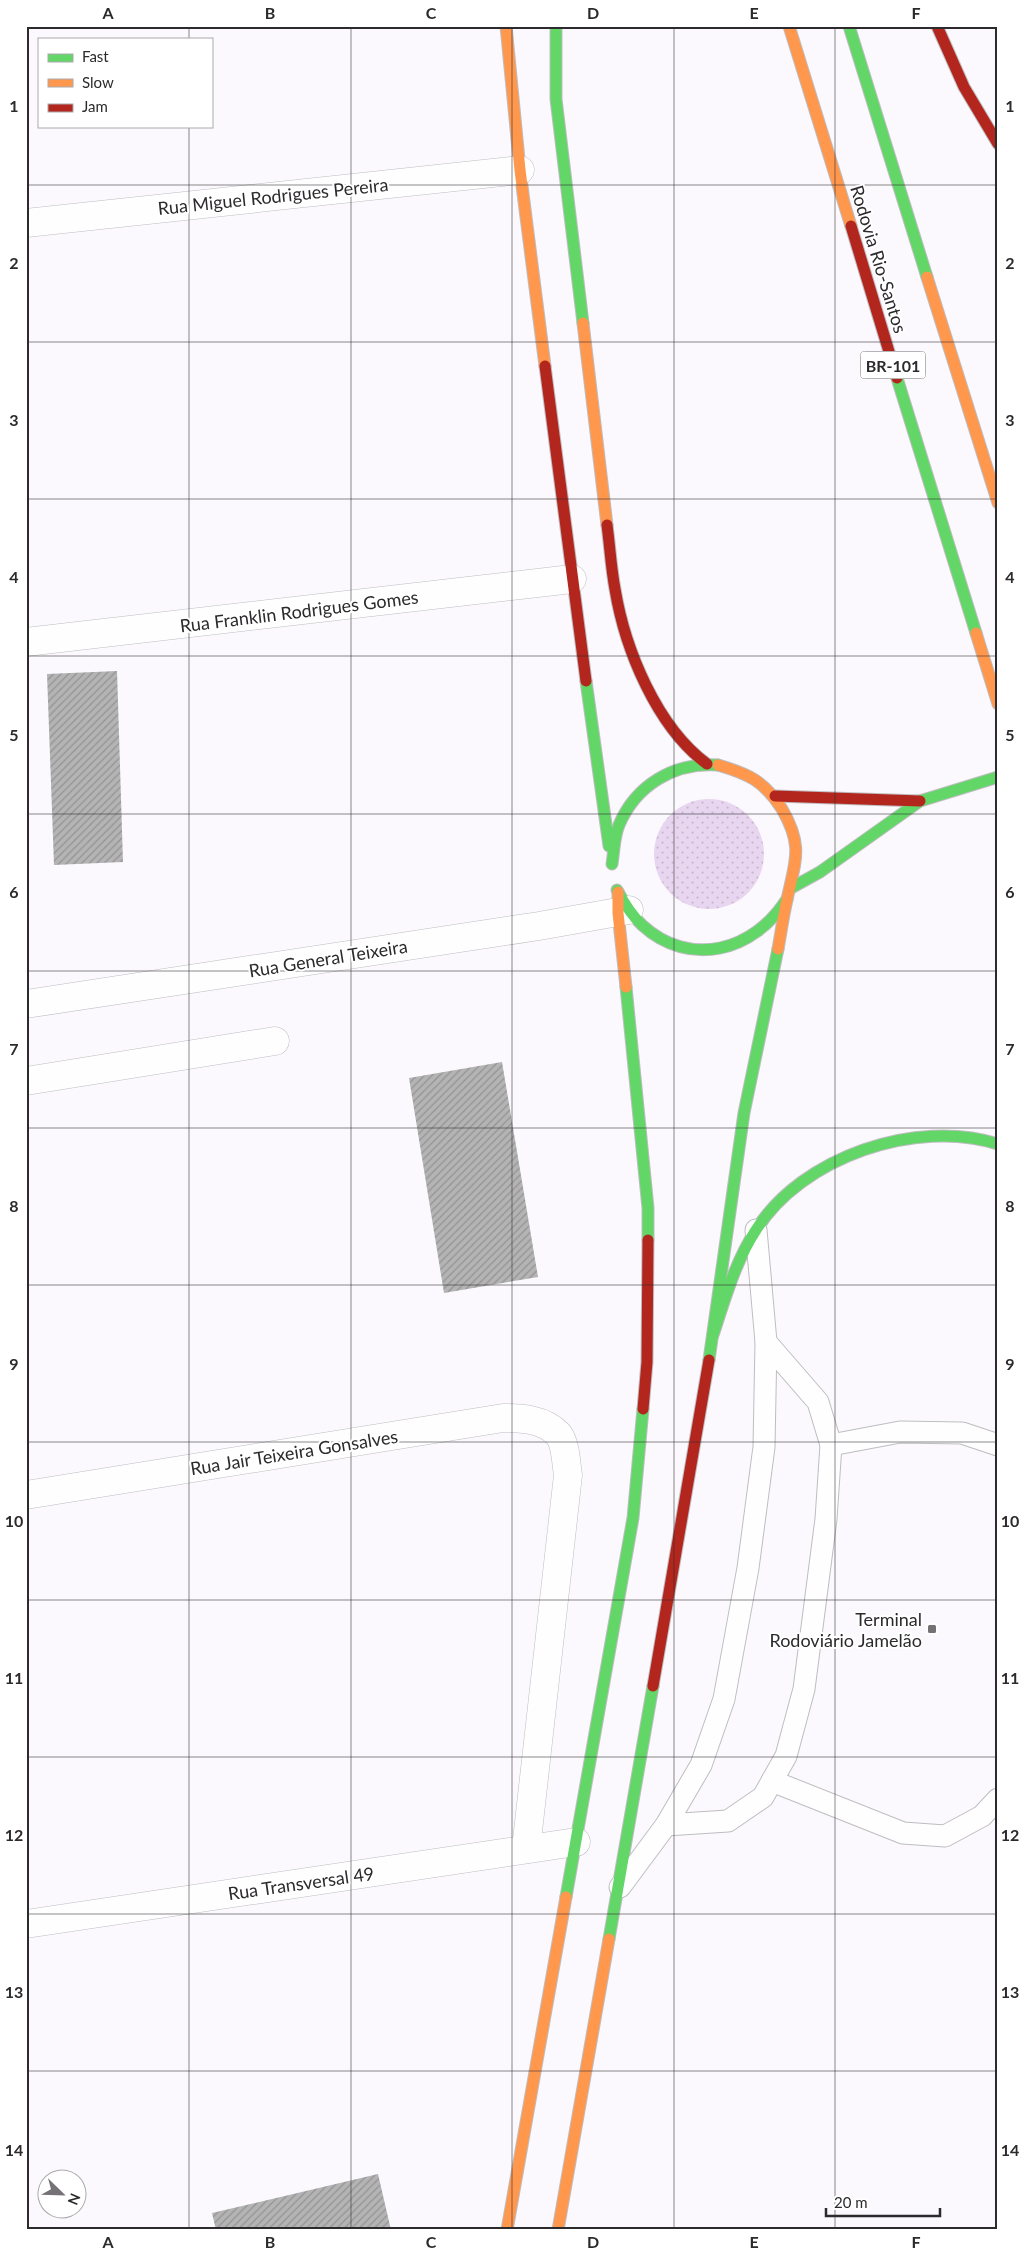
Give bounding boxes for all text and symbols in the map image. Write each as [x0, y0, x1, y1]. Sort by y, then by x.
text: A [101, 3, 114, 22]
text: B [265, 3, 275, 22]
text: C [426, 3, 437, 22]
text: D [587, 3, 599, 22]
text: E [749, 3, 759, 22]
text: F [911, 3, 921, 22]
legend [38, 38, 212, 128]
text: Fast [82, 47, 109, 65]
text: Slow [82, 73, 114, 91]
text: 1 [9, 96, 19, 115]
text: 1 [1005, 96, 1015, 115]
text: Jam [82, 97, 108, 115]
street label: Rua Miguel Rodrigues Pereira [157, 173, 389, 219]
street label: Rodovia Rio-Santos [846, 182, 912, 336]
text: 2 [9, 253, 19, 272]
text: 2 [1005, 253, 1015, 272]
road number: BR-101 [860, 352, 926, 378]
text: 3 [9, 410, 19, 429]
text: 3 [1005, 410, 1015, 429]
text: 4 [9, 567, 19, 586]
text: 4 [1005, 567, 1015, 586]
street label: Rua Franklin Rodrigues Gomes [178, 585, 420, 637]
text: 5 [9, 725, 19, 744]
text: 5 [1005, 725, 1015, 744]
text: 6 [9, 882, 19, 901]
text: 6 [1005, 882, 1015, 901]
street label: Rua General Teixeira [247, 935, 409, 981]
text: 7 [9, 1039, 19, 1058]
text: 7 [1005, 1039, 1015, 1058]
text: 8 [9, 1196, 19, 1215]
text: 8 [1005, 1196, 1015, 1215]
text: 9 [9, 1354, 19, 1373]
text: 9 [1005, 1354, 1015, 1373]
street label: Rua Jair Teixeira Gonsalves [189, 1425, 400, 1479]
text: 10 [5, 1511, 23, 1530]
text: 10 [1001, 1511, 1019, 1530]
place label: Terminal Rodoviário Jamelão [769, 1608, 922, 1651]
marker: Terminal Rodoviário Jamelão [926, 1623, 938, 1635]
text: 11 [5, 1668, 23, 1687]
text: 11 [1001, 1668, 1019, 1687]
text: 12 [5, 1825, 23, 1844]
text: 12 [1001, 1825, 1019, 1844]
street label: Rua Transversal 49 [227, 1862, 375, 1904]
text: 13 [5, 1982, 23, 2001]
text: 13 [1001, 1982, 1019, 2001]
text: 14 [5, 2140, 23, 2159]
text: 14 [1001, 2140, 1019, 2159]
north arrow [38, 2168, 88, 2218]
scale bar [826, 2186, 940, 2218]
text: N [64, 2191, 84, 2208]
text: 20 m [834, 2193, 868, 2211]
text: A [101, 2232, 114, 2251]
text: B [265, 2232, 275, 2251]
text: C [426, 2232, 437, 2251]
text: D [587, 2232, 599, 2251]
text: E [749, 2232, 759, 2251]
text: F [911, 2232, 921, 2251]

